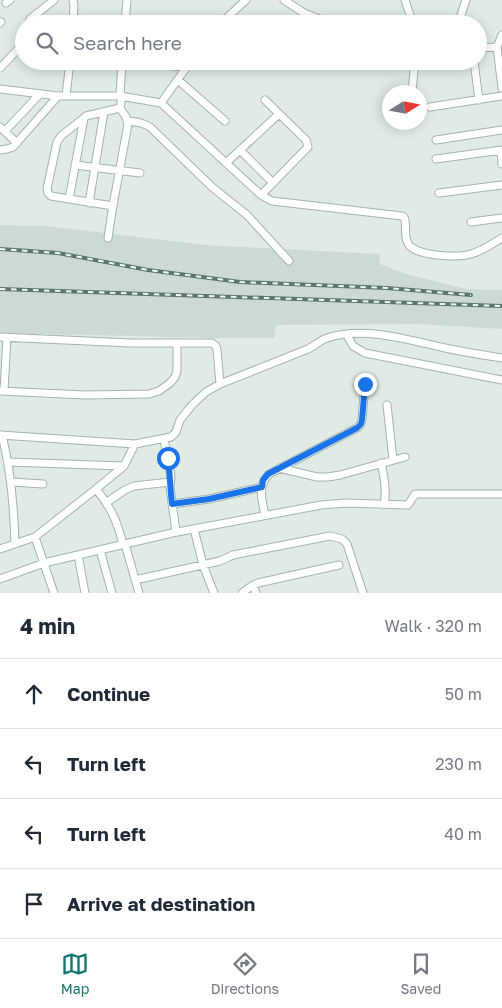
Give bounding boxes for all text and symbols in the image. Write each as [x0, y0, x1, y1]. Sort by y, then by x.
search box [15, 15, 487, 70]
icon: search [33, 29, 61, 57]
text: Search here [73, 31, 182, 54]
north arrow [382, 85, 427, 130]
route end [354, 373, 377, 396]
route start [157, 447, 180, 470]
text: 4 min [20, 613, 75, 639]
text: Walk · 320 m [385, 616, 482, 636]
icon: ahead [20, 680, 48, 708]
text: Continue [67, 682, 150, 705]
text: 50 m [445, 684, 482, 704]
icon: left [20, 750, 48, 778]
text: Turn left [67, 752, 146, 775]
text: 230 m [435, 754, 482, 774]
icon: left [20, 820, 48, 848]
text: Turn left [67, 822, 146, 845]
text: 40 m [444, 824, 482, 844]
icon: arrive [20, 890, 48, 918]
text: Arrive at destination [67, 892, 255, 915]
tab: Map [61, 950, 89, 997]
tab: Directions [211, 950, 279, 997]
tab: Saved [400, 950, 441, 997]

